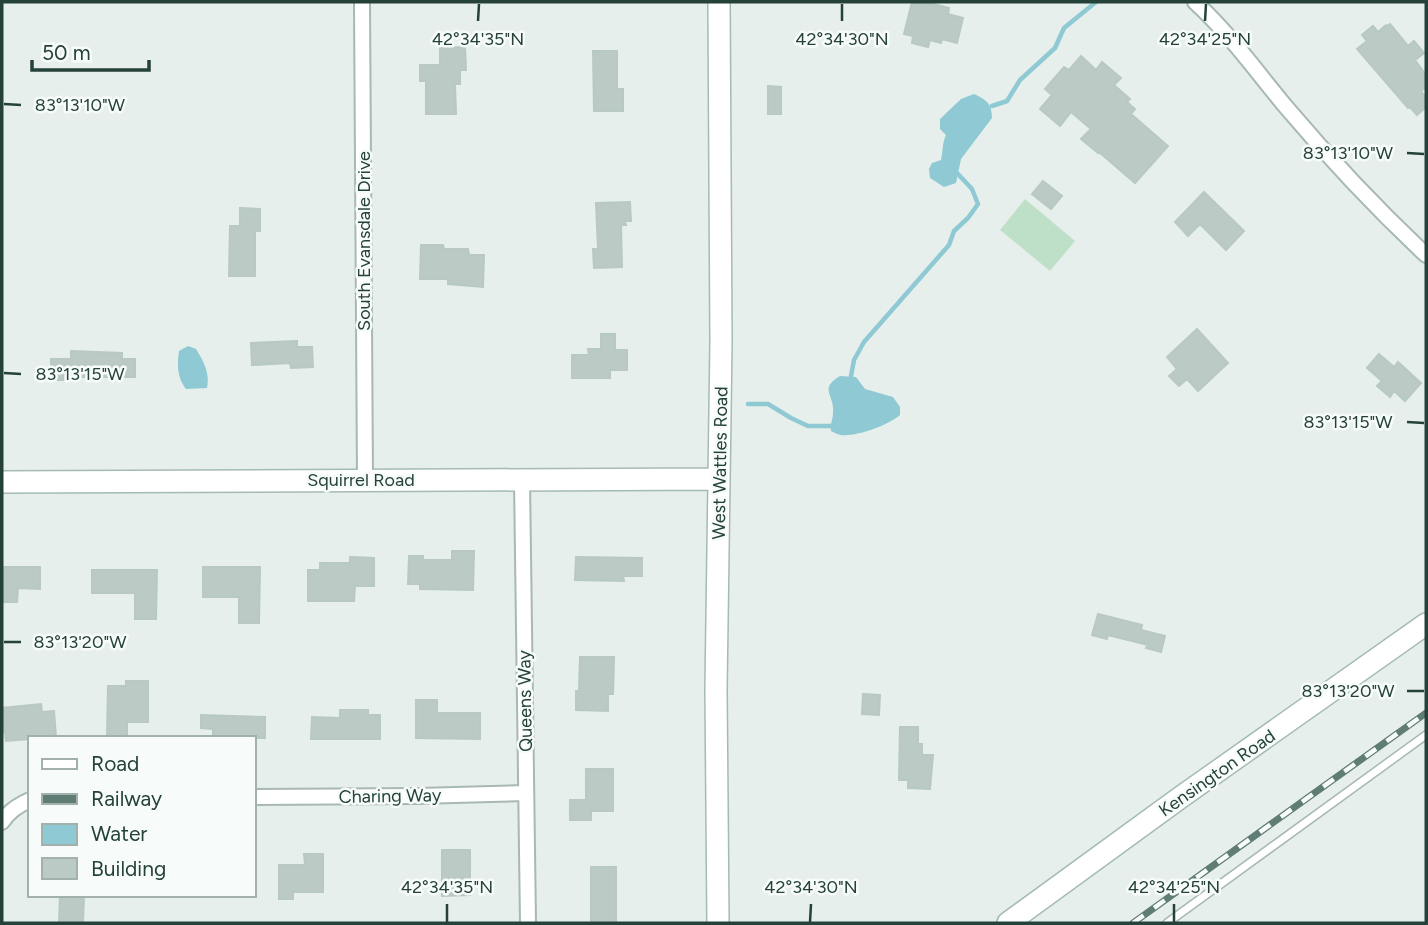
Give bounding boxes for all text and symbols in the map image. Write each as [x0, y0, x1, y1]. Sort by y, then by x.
scale bar [32, 28, 149, 72]
text: 42°34'35"N [432, 28, 524, 50]
text: 42°34'30"N [795, 28, 889, 50]
text: 42°34'25"N [1159, 28, 1251, 50]
text: 50 m [42, 40, 91, 65]
text: 83°13'10"W [35, 94, 126, 116]
text: 83°13'10"W [1303, 142, 1394, 164]
street label: South Evansdale Drive [353, 151, 375, 331]
text: 83°13'15"W [35, 363, 125, 385]
street label: West Wattles Road [708, 386, 732, 540]
text: 83°13'15"W [1303, 411, 1393, 433]
street label: Squirrel Road [307, 469, 415, 491]
text: 83°13'20"W [34, 631, 127, 653]
street label: Queens Way [513, 649, 537, 752]
text: 83°13'20"W [1302, 680, 1395, 702]
street label: Kensington Road [1155, 725, 1279, 821]
legend [28, 736, 256, 897]
text: Road [91, 751, 139, 776]
street label: Charing Way [339, 784, 442, 808]
text: Railway [91, 786, 162, 811]
text: Water [91, 821, 147, 846]
text: Building [91, 856, 166, 881]
text: 42°34'35"N [401, 876, 493, 898]
text: 42°34'30"N [764, 876, 858, 898]
text: 42°34'25"N [1128, 876, 1220, 898]

